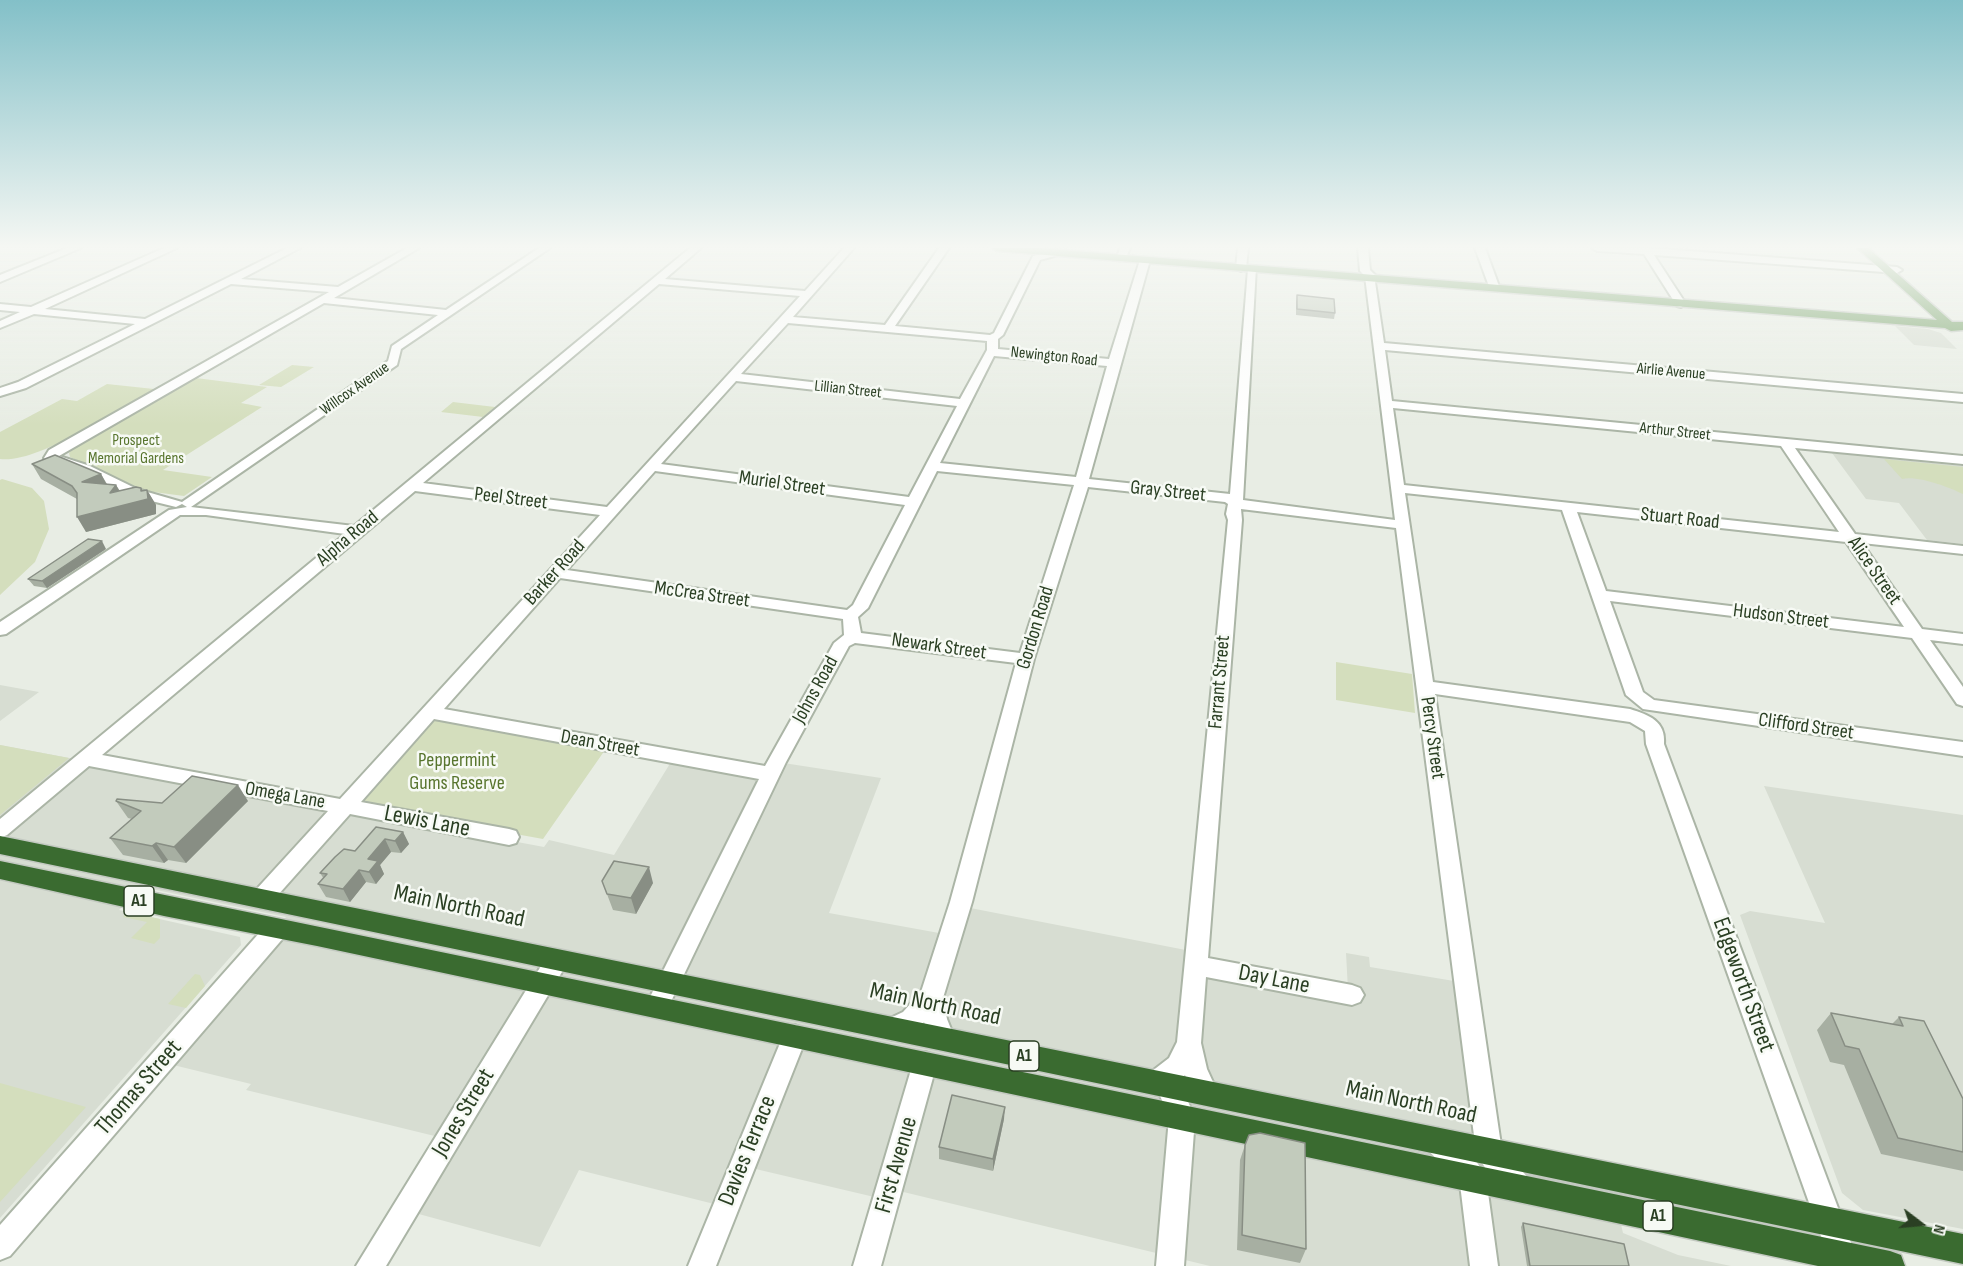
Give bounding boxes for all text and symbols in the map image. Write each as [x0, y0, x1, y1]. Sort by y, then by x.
street label: Newington Road [1010, 343, 1098, 371]
street label: Willcox Avenue [317, 358, 393, 420]
street label: Airlie Avenue [1636, 359, 1706, 385]
street label: Lillian Street [813, 377, 883, 403]
street label: Arthur Street [1639, 419, 1711, 445]
park label: Prospect Memorial Gardens [88, 431, 184, 469]
street label: Muriel Street [737, 466, 827, 502]
street label: Gray Street [1129, 476, 1207, 508]
street label: Peel Street [473, 483, 549, 515]
street label: Stuart Road [1639, 503, 1721, 535]
street label: Alpha Road [312, 506, 384, 572]
street label: Alice Street [1842, 532, 1906, 610]
street label: Barker Road [519, 535, 591, 611]
street label: McCrea Street [653, 576, 751, 614]
street label: Gordon Road [1012, 584, 1060, 672]
street label: Hudson Street [1732, 599, 1830, 635]
street label: Newark Street [890, 628, 988, 666]
street label: Farrant Street [1204, 634, 1236, 730]
street label: Johns Road [788, 652, 844, 728]
street label: Percy Street [1414, 695, 1450, 781]
street label: Clifford Street [1757, 708, 1855, 746]
street label: Dean Street [559, 725, 641, 763]
park label: Peppermint Gums Reserve [409, 749, 505, 796]
street label: Omega Lane [243, 777, 327, 815]
street label: Lewis Lane [382, 800, 472, 844]
street label: Main North Road [391, 879, 527, 935]
road number: A1 [124, 886, 154, 916]
street label: Edgeworth Street [1705, 914, 1781, 1056]
street label: Day Lane [1236, 959, 1312, 1001]
street label: Main North Road [867, 977, 1003, 1033]
street label: Thomas Street [90, 1034, 188, 1142]
road number: A1 [1009, 1041, 1039, 1071]
street label: Jones Street [426, 1064, 502, 1162]
street label: Main North Road [1343, 1075, 1479, 1131]
street label: Davies Terrace [713, 1092, 783, 1210]
street label: First Avenue [870, 1114, 924, 1216]
north arrow [1891, 1194, 1951, 1254]
road number: A1 [1643, 1201, 1673, 1231]
text: N [1928, 1222, 1949, 1236]

